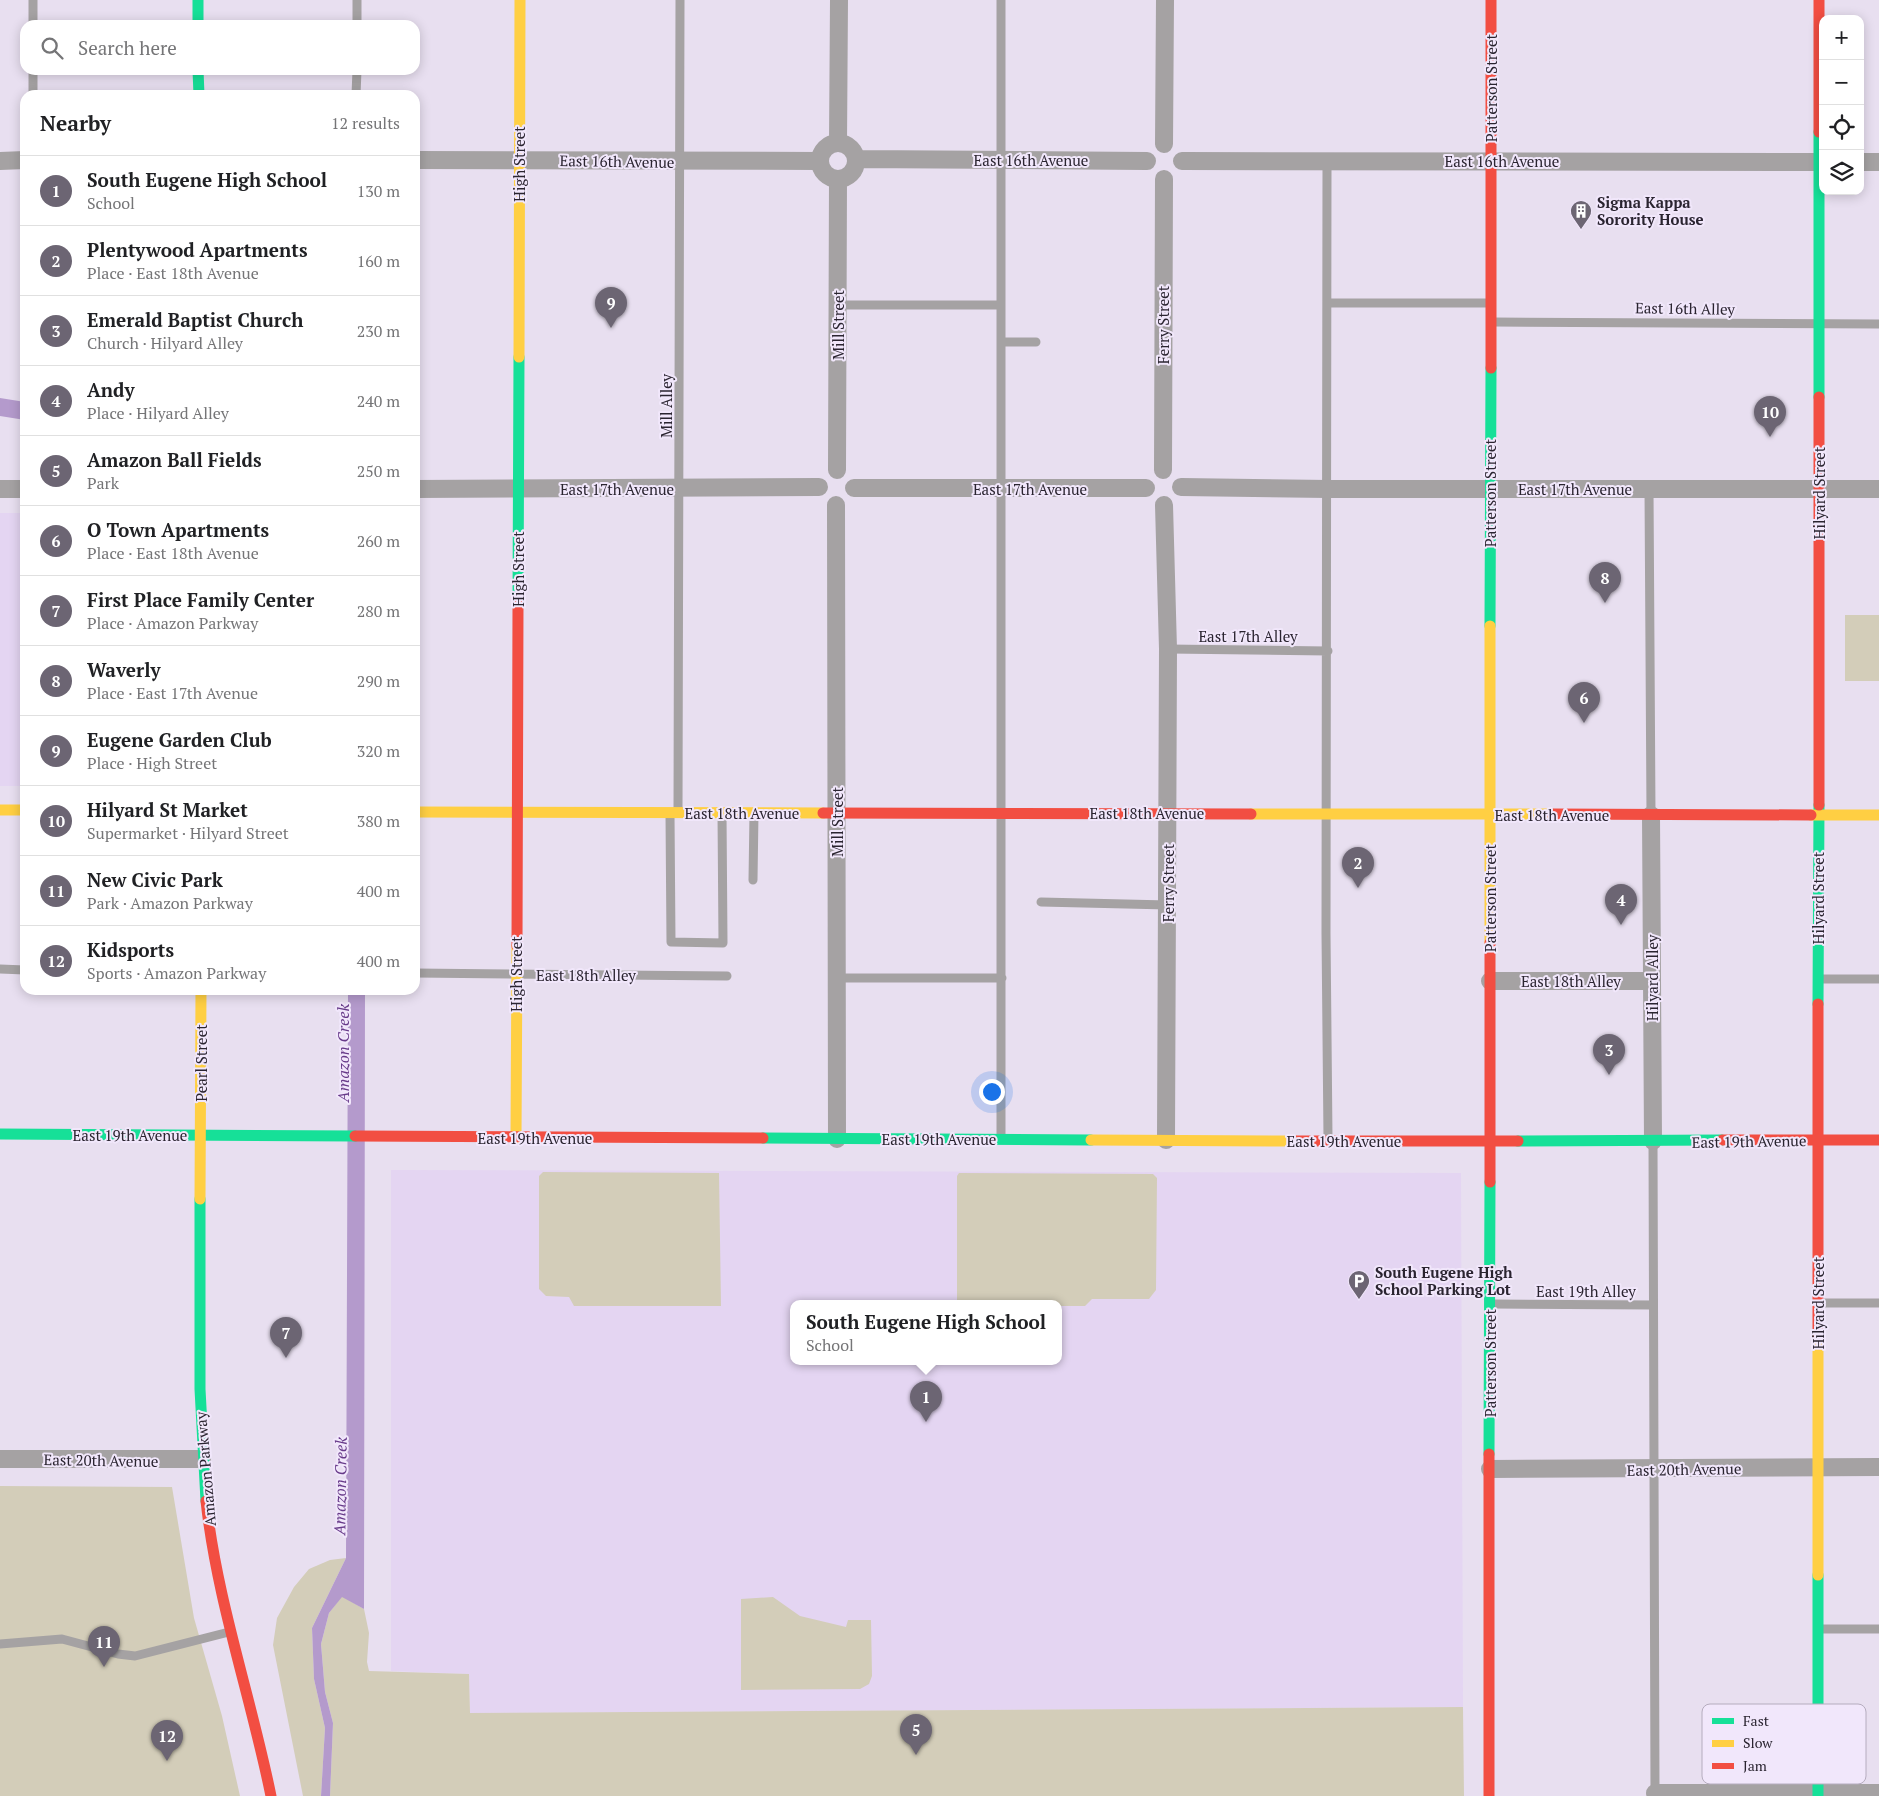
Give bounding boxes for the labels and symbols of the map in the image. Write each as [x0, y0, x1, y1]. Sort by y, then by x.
street label: Patterson Street [1481, 33, 1501, 142]
street label: High Street [509, 126, 529, 202]
street label: East 16th Avenue [559, 150, 675, 172]
street label: East 16th Avenue [974, 150, 1088, 170]
street label: East 16th Avenue [1445, 151, 1559, 171]
place label: Sigma Kappa Sorority House [1597, 192, 1704, 229]
building icon: Sigma Kappa Sorority House [1569, 199, 1593, 230]
street label: Ferry Street [1153, 285, 1173, 364]
pin: 9 [595, 287, 627, 328]
street label: Mill Street [828, 289, 848, 360]
street label: East 16th Alley [1635, 297, 1736, 319]
street label: Mill Alley [656, 374, 676, 438]
pin: 10 [1754, 396, 1786, 437]
street label: Patterson Street [1480, 438, 1500, 547]
street label: Hilyard Street [1809, 446, 1829, 539]
street label: East 17th Avenue [560, 479, 674, 499]
street label: East 17th Avenue [973, 479, 1087, 499]
street label: East 17th Avenue [1518, 479, 1632, 499]
street label: High Street [508, 531, 528, 607]
pin: 8 [1589, 562, 1621, 603]
street label: East 17th Alley [1198, 626, 1298, 646]
pin: 6 [1568, 682, 1600, 723]
street label: Mill Street [827, 786, 847, 857]
street label: East 18th Avenue [685, 803, 799, 823]
street label: East 18th Avenue [1090, 803, 1204, 823]
street label: East 18th Avenue [1495, 805, 1609, 825]
street label: Ferry Street [1158, 843, 1178, 922]
street label: Patterson Street [1480, 843, 1500, 952]
pin: 2 [1342, 847, 1374, 888]
street label: Hilyard Street [1808, 851, 1828, 944]
pin: 4 [1605, 884, 1637, 925]
street label: Hilyard Alley [1642, 934, 1662, 1021]
street label: High Street [506, 936, 526, 1012]
street label: East 18th Alley [536, 965, 636, 985]
street label: East 18th Alley [1521, 971, 1621, 991]
water label: Amazon Creek [332, 1004, 354, 1103]
street label: Pearl Street [191, 1024, 211, 1102]
pin: 3 [1593, 1034, 1625, 1075]
your location [979, 1079, 1005, 1105]
street label: East 19th Avenue [73, 1125, 187, 1145]
street label: East 19th Avenue [478, 1128, 592, 1148]
street label: East 19th Avenue [882, 1129, 996, 1149]
street label: East 19th Avenue [1691, 1130, 1807, 1152]
street label: East 19th Avenue [1287, 1131, 1401, 1151]
street label: Hilyard Street [1808, 1256, 1828, 1349]
place label: South Eugene High School Parking Lot [1375, 1262, 1513, 1299]
parking icon: South Eugene High School Parking Lot [1347, 1269, 1371, 1300]
street label: East 19th Alley [1536, 1281, 1636, 1301]
street label: Patterson Street [1480, 1308, 1500, 1417]
pin: 7 [270, 1317, 302, 1358]
pin: 1 [910, 1381, 942, 1422]
street label: Amazon Parkway [190, 1411, 220, 1527]
water label: Amazon Creek [328, 1436, 352, 1536]
street label: East 20th Avenue [43, 1449, 159, 1471]
street label: East 20th Avenue [1626, 1458, 1742, 1480]
pin: 11 [88, 1626, 120, 1667]
legend [1702, 1704, 1866, 1784]
text: Fast [1743, 1711, 1770, 1730]
pin: 5 [900, 1714, 932, 1755]
pin: 12 [151, 1720, 183, 1761]
text: Slow [1743, 1733, 1773, 1752]
text: Jam [1743, 1756, 1767, 1775]

